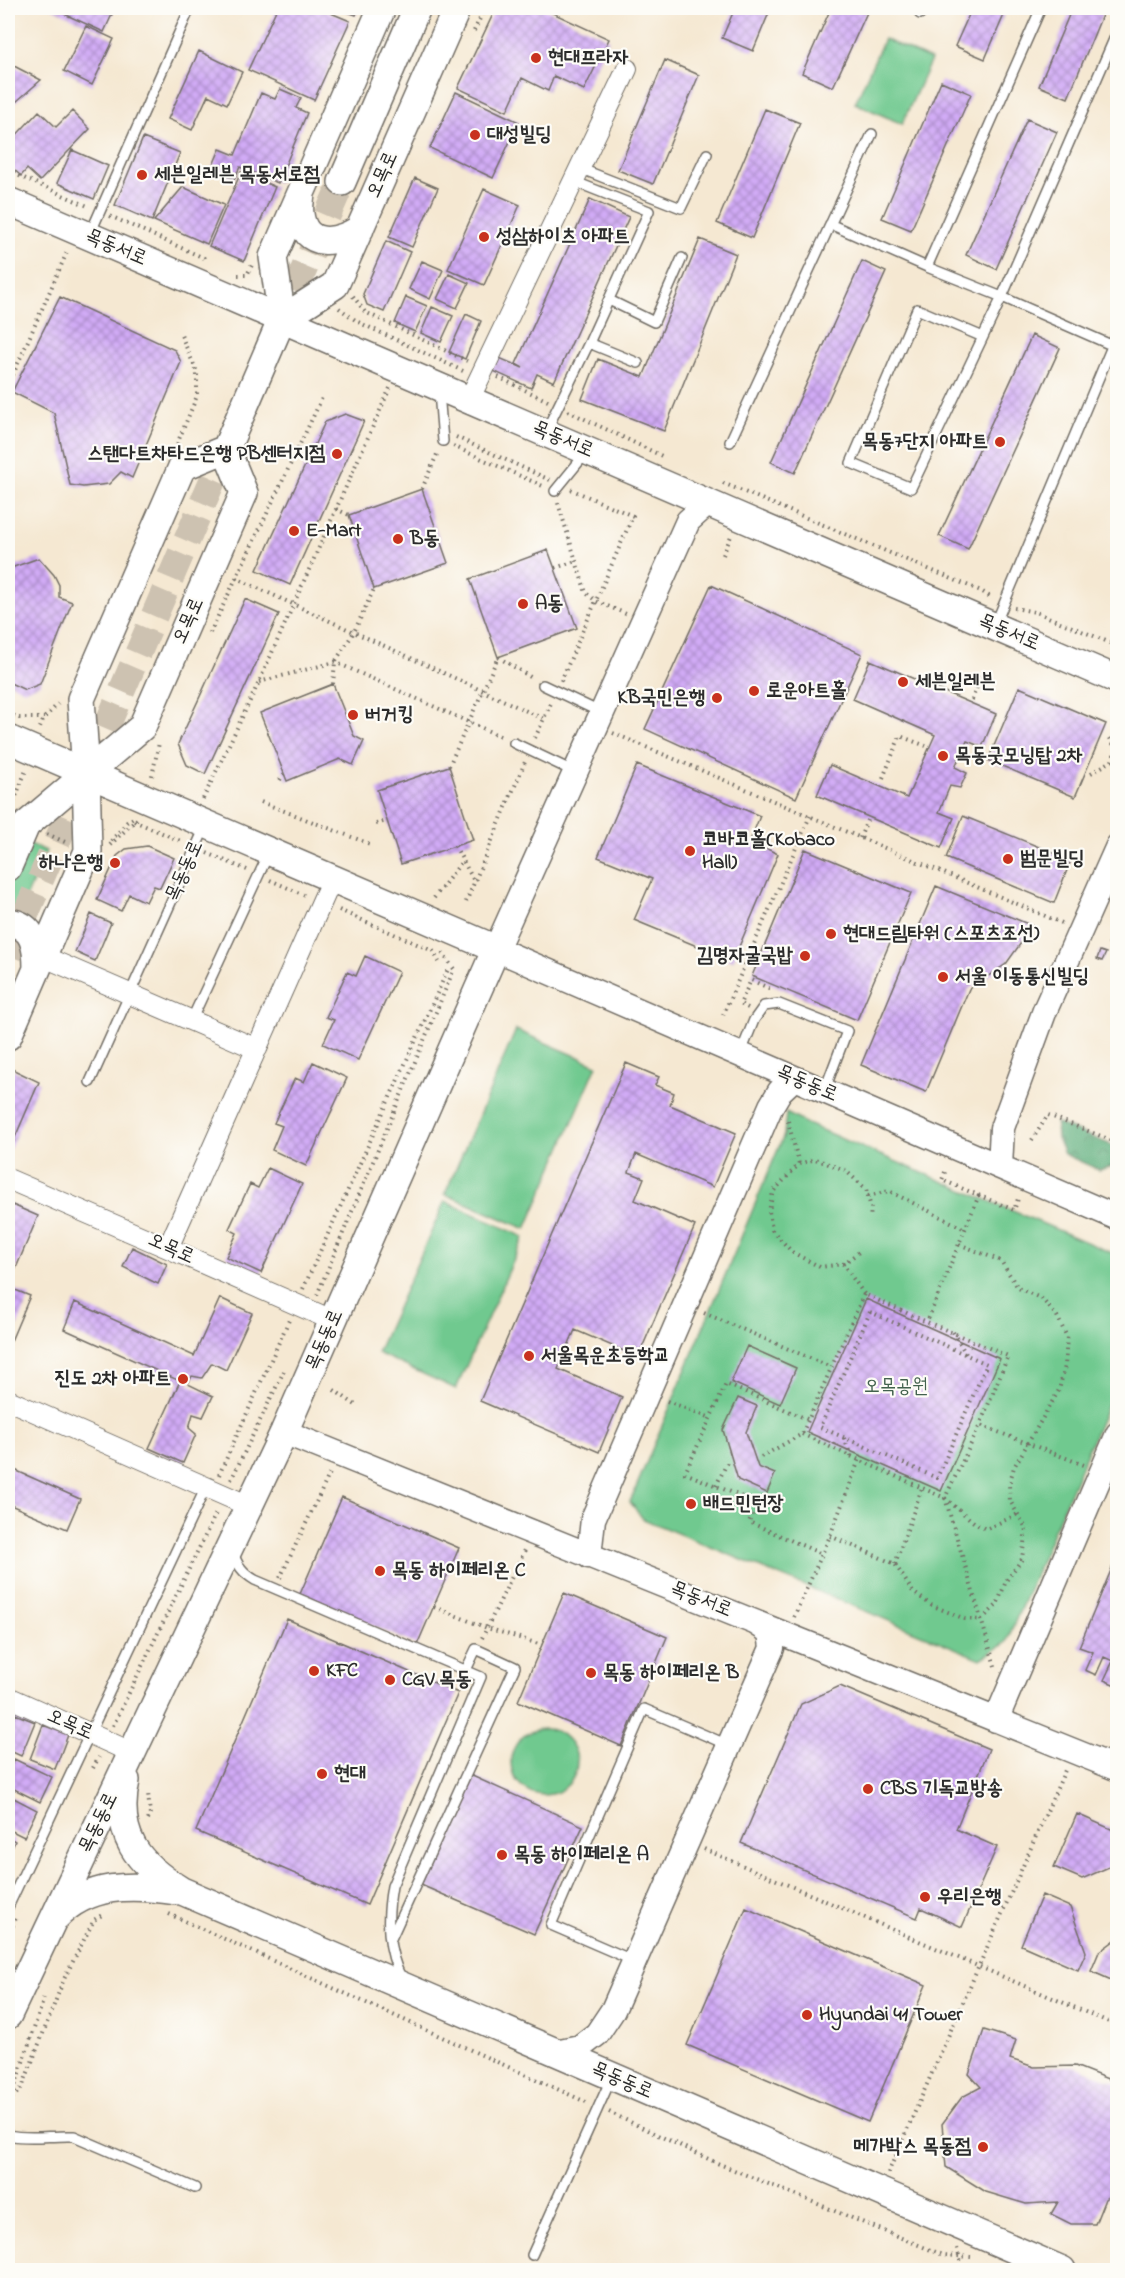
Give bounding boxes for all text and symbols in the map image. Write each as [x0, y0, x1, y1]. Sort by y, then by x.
place label: 현대프라자 [548, 44, 628, 73]
marker: 현대프라자 [529, 51, 543, 65]
place label: 대성빌딩 [487, 121, 551, 150]
marker: 대성빌딩 [468, 128, 482, 142]
street label: 오목로 [360, 147, 406, 203]
place label: 세븐일레븐 목동서로점 [154, 161, 320, 190]
marker: 세븐일레븐 목동서로점 [135, 168, 149, 182]
street label: 목동서로 [81, 222, 151, 274]
place label: 성삼하이츠 아파트 [496, 223, 630, 252]
marker: 성삼하이츠 아파트 [477, 230, 491, 244]
street label: 목동서로 [528, 414, 598, 466]
place label: 목동7단지 아파트 [862, 428, 988, 457]
marker: 목동7단지 아파트 [993, 435, 1007, 449]
place label: 스탠다트차타드은행 PB센터지점 [87, 440, 325, 469]
marker: 스탠다트차타드은행 PB센터지점 [330, 447, 344, 461]
place label: E-Mart [306, 517, 362, 546]
marker: E-Mart [287, 524, 301, 538]
place label: B동 [409, 525, 440, 554]
marker: B동 [391, 532, 405, 546]
place label: A동 [535, 590, 563, 619]
street label: 오목로 [166, 593, 212, 649]
marker: A동 [516, 597, 530, 611]
street label: 목동서로 [974, 607, 1044, 659]
place label: 세븐일레븐 [915, 668, 995, 697]
marker: 세븐일레븐 [896, 675, 910, 689]
place label: 로운아트홀 [766, 677, 846, 706]
place label: KB국민은행 [617, 684, 705, 713]
marker: 로운아트홀 [747, 684, 761, 698]
marker: KB국민은행 [710, 691, 724, 705]
place label: 버거킹 [365, 701, 413, 730]
marker: 버거킹 [346, 708, 360, 722]
place label: 목동굿모닝탑 2차 [955, 742, 1083, 771]
marker: 목동굿모닝탑 2차 [936, 749, 950, 763]
place label: 코바코홀(Kobaco Hall) [702, 826, 835, 878]
street label: 목동동로 [159, 836, 211, 906]
marker: 코바코홀(Kobaco Hall) [683, 844, 697, 858]
place label: 범문빌딩 [1020, 845, 1084, 874]
place label: 하나은행 [39, 849, 103, 878]
marker: 범문빌딩 [1001, 852, 1015, 866]
marker: 하나은행 [108, 856, 122, 870]
place label: 현대드림타워 (스포츠조선) [843, 920, 1039, 949]
marker: 현대드림타워 (스포츠조선) [824, 927, 838, 941]
place label: 김명자굴국밥 [696, 942, 793, 971]
marker: 김명자굴국밥 [798, 949, 812, 963]
place label: 서울 이동통신빌딩 [955, 963, 1089, 992]
marker: 서울 이동통신빌딩 [936, 970, 950, 984]
street label: 목동동로 [772, 1058, 842, 1110]
street label: 오목로 [143, 1226, 199, 1272]
street label: 목동동로 [299, 1305, 351, 1375]
place label: 서울목운초등학교 [541, 1342, 670, 1371]
marker: 서울목운초등학교 [522, 1349, 536, 1363]
place label: 진도 2차 아파트 [54, 1365, 171, 1394]
marker: 진도 2차 아파트 [176, 1372, 190, 1386]
park label: 오목공원 [864, 1373, 928, 1402]
place label: 배드민턴장 [703, 1490, 783, 1519]
marker: 배드민턴장 [684, 1497, 698, 1511]
place label: 목동 하이페리온 C [392, 1557, 526, 1586]
marker: 목동 하이페리온 C [373, 1564, 387, 1578]
street label: 목동서로 [666, 1574, 736, 1626]
place label: KFC [326, 1657, 358, 1686]
place label: 목동 하이페리온 B [603, 1659, 740, 1688]
marker: KFC [307, 1664, 321, 1678]
place label: CGV 목동 [402, 1666, 472, 1695]
marker: 목동 하이페리온 B [584, 1666, 598, 1680]
marker: CGV 목동 [383, 1673, 397, 1687]
street label: 오목로 [42, 1702, 98, 1748]
place label: 현대 [334, 1760, 366, 1789]
marker: 현대 [315, 1767, 329, 1781]
place label: CBS 기독교방송 [880, 1775, 1003, 1804]
marker: CBS 기독교방송 [861, 1782, 875, 1796]
street label: 목동동로 [72, 1788, 126, 1858]
place label: 목동 하이페리온 A [514, 1841, 649, 1870]
marker: 목동 하이페리온 A [495, 1848, 509, 1862]
place label: 우리은행 [937, 1883, 1001, 1912]
marker: 우리은행 [918, 1890, 932, 1904]
place label: Hyundai 41 Tower [819, 2001, 963, 2031]
marker: Hyundai 41 Tower [800, 2008, 814, 2022]
street label: 목동동로 [587, 2055, 657, 2107]
place label: 메가박스 목동점 [853, 2133, 971, 2162]
marker: 메가박스 목동점 [976, 2140, 990, 2154]

